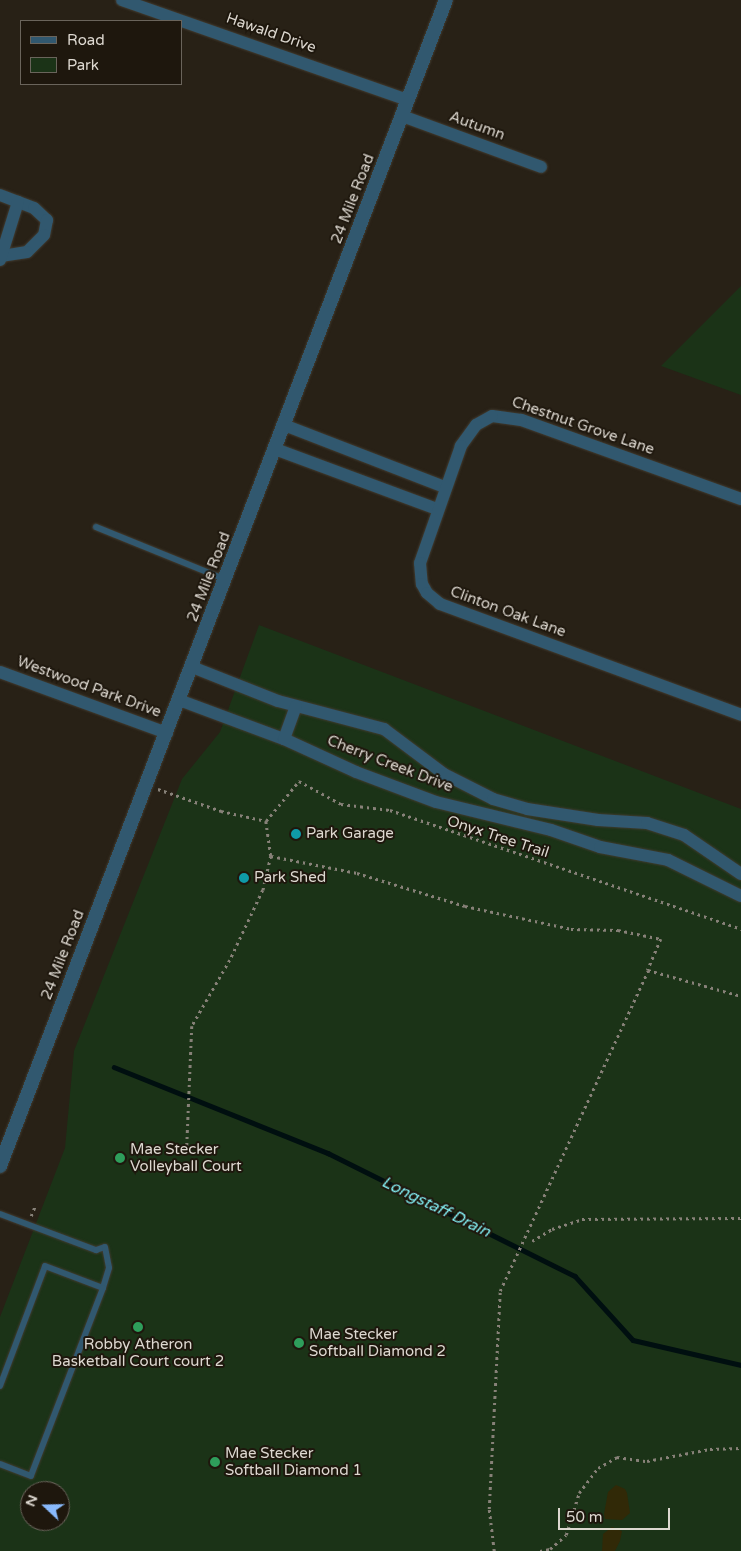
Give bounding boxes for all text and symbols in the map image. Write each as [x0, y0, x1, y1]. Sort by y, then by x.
street label: Hawald Drive [224, 9, 318, 57]
legend [20, 20, 182, 85]
text: Road [67, 31, 105, 49]
text: Park [67, 56, 99, 74]
street label: Autumn [447, 108, 507, 144]
street label: 24 Mile Road [328, 152, 378, 246]
street label: Chestnut Grove Lane [509, 393, 657, 459]
street label: 24 Mile Road [184, 530, 234, 624]
street label: Clinton Oak Lane [448, 583, 568, 641]
street label: Westwood Park Drive [14, 653, 164, 721]
street label: Cherry Creek Drive [325, 732, 455, 796]
street label: Onyx Tree Trail [445, 812, 551, 862]
place label: Park Garage [306, 825, 394, 843]
marker: Park Garage [290, 828, 302, 840]
place label: Park Shed [254, 869, 326, 887]
marker: Park Shed [238, 872, 250, 884]
street label: 24 Mile Road [38, 908, 88, 1002]
place label: Mae Stecker Volleyball Court [130, 1140, 242, 1175]
marker: Mae Stecker Volleyball Court [114, 1152, 126, 1164]
water label: Longstaff Drain [379, 1172, 493, 1242]
marker: Robby Atheron Basketball Court court 2 [132, 1321, 144, 1333]
place label: Mae Stecker Softball Diamond 2 [309, 1325, 446, 1360]
place label: Robby Atheron Basketball Court court 2 [52, 1335, 224, 1370]
marker: Mae Stecker Softball Diamond 2 [293, 1337, 305, 1349]
place label: Mae Stecker Softball Diamond 1 [225, 1444, 362, 1479]
marker: Mae Stecker Softball Diamond 1 [209, 1456, 221, 1468]
north arrow [20, 1481, 70, 1531]
text: N [22, 1493, 41, 1509]
scale bar [561, 1498, 674, 1530]
text: 50 m [566, 1508, 603, 1526]

